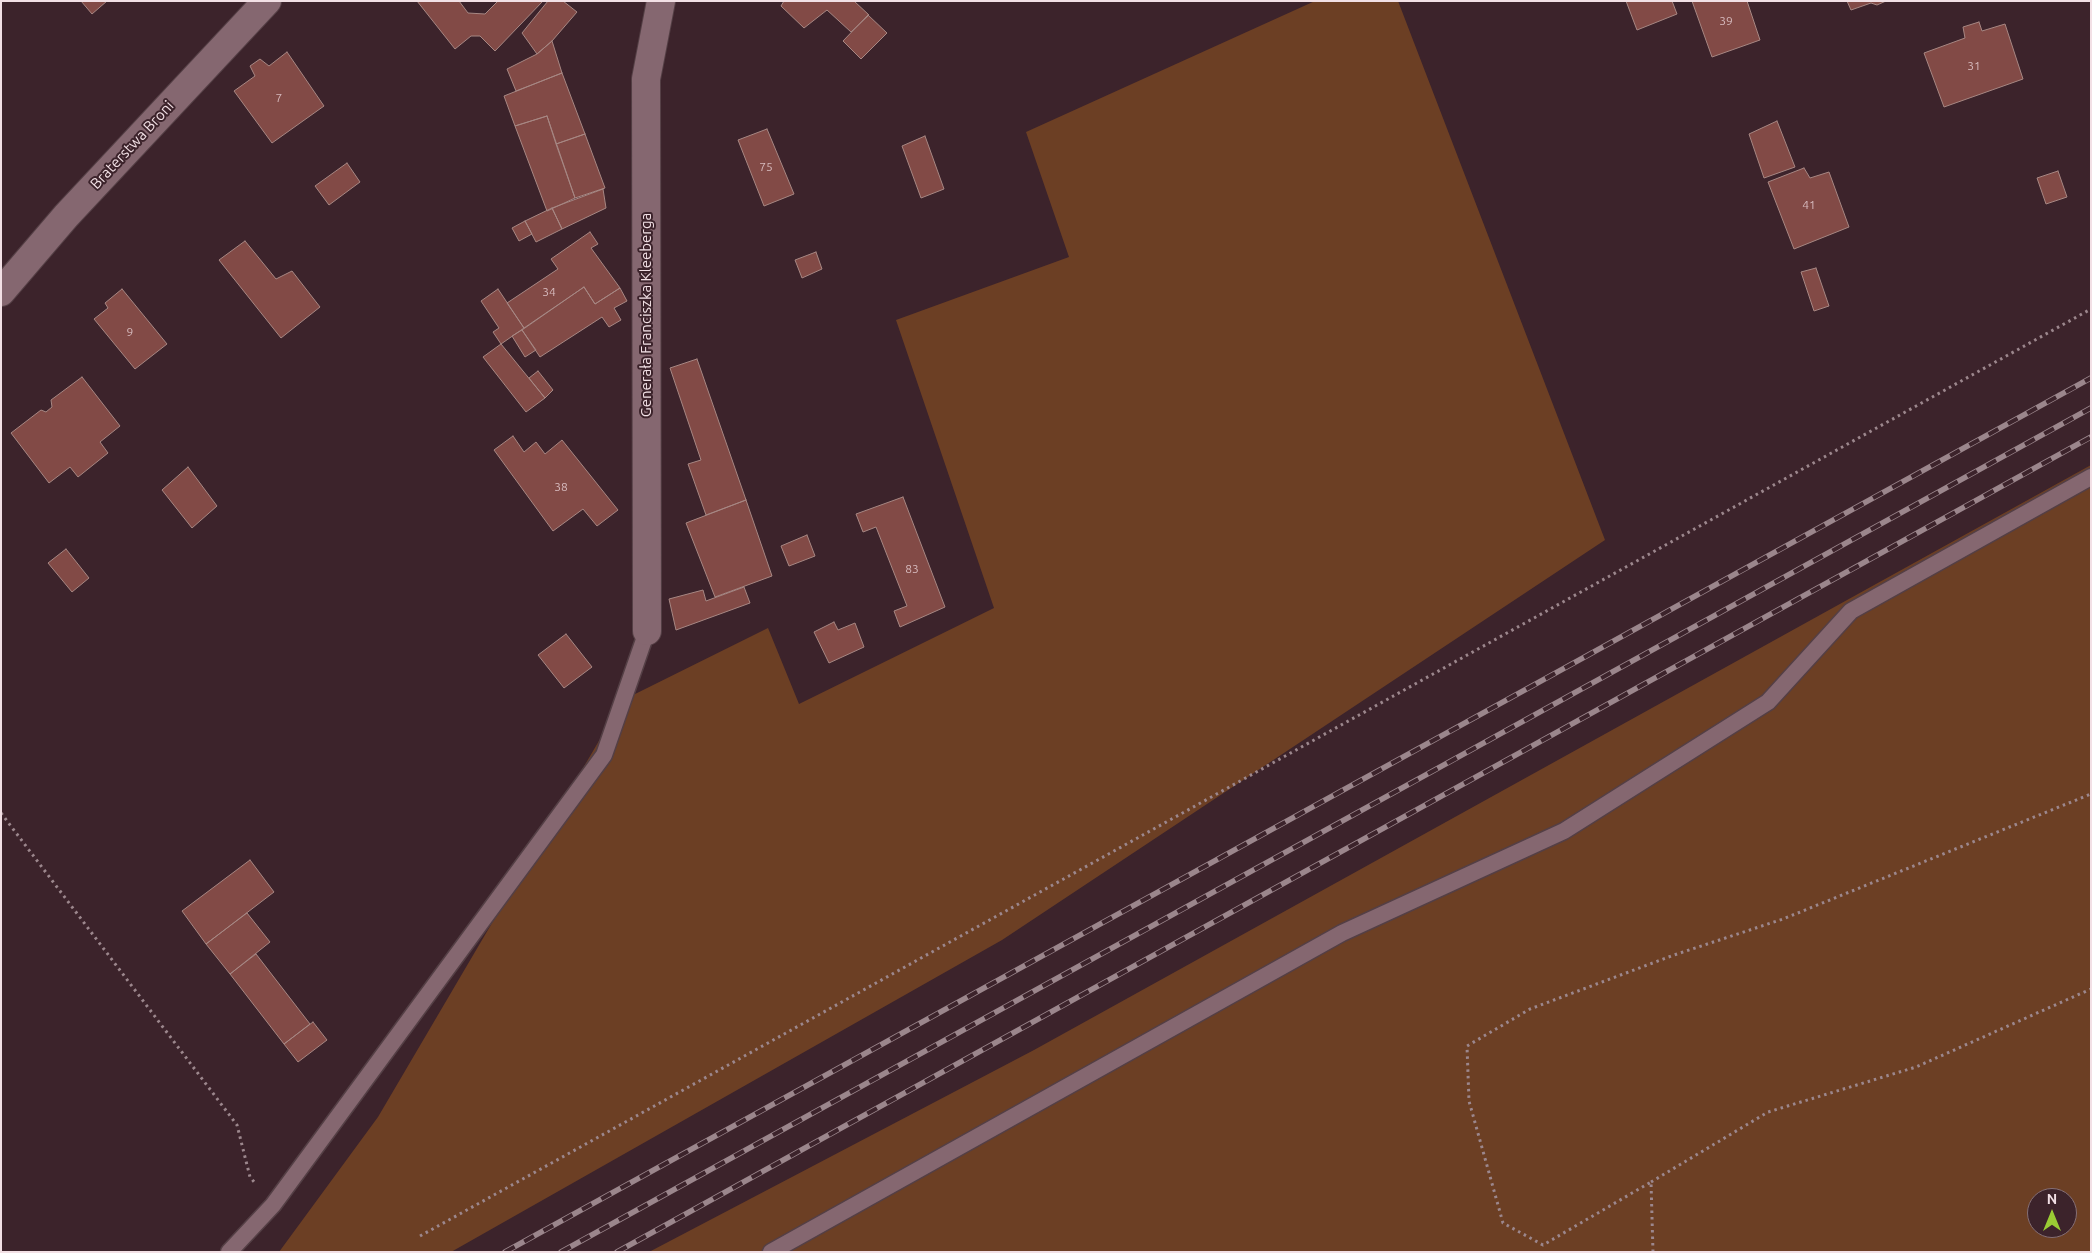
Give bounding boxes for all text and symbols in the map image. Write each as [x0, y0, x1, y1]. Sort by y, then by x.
house number: 39 [1719, 14, 1733, 28]
house number: 31 [1967, 59, 1981, 73]
house number: 7 [276, 91, 282, 105]
street label: Braterstwa Broni [87, 97, 177, 193]
house number: 75 [759, 160, 773, 174]
house number: 41 [1802, 198, 1816, 212]
street label: Generała Franciszka Kleeberga [637, 213, 655, 417]
house number: 34 [542, 285, 556, 299]
house number: 9 [127, 325, 133, 339]
house number: 38 [554, 480, 568, 494]
house number: 83 [905, 562, 919, 576]
north arrow [2027, 1188, 2077, 1238]
text: N [2047, 1191, 2057, 1207]

